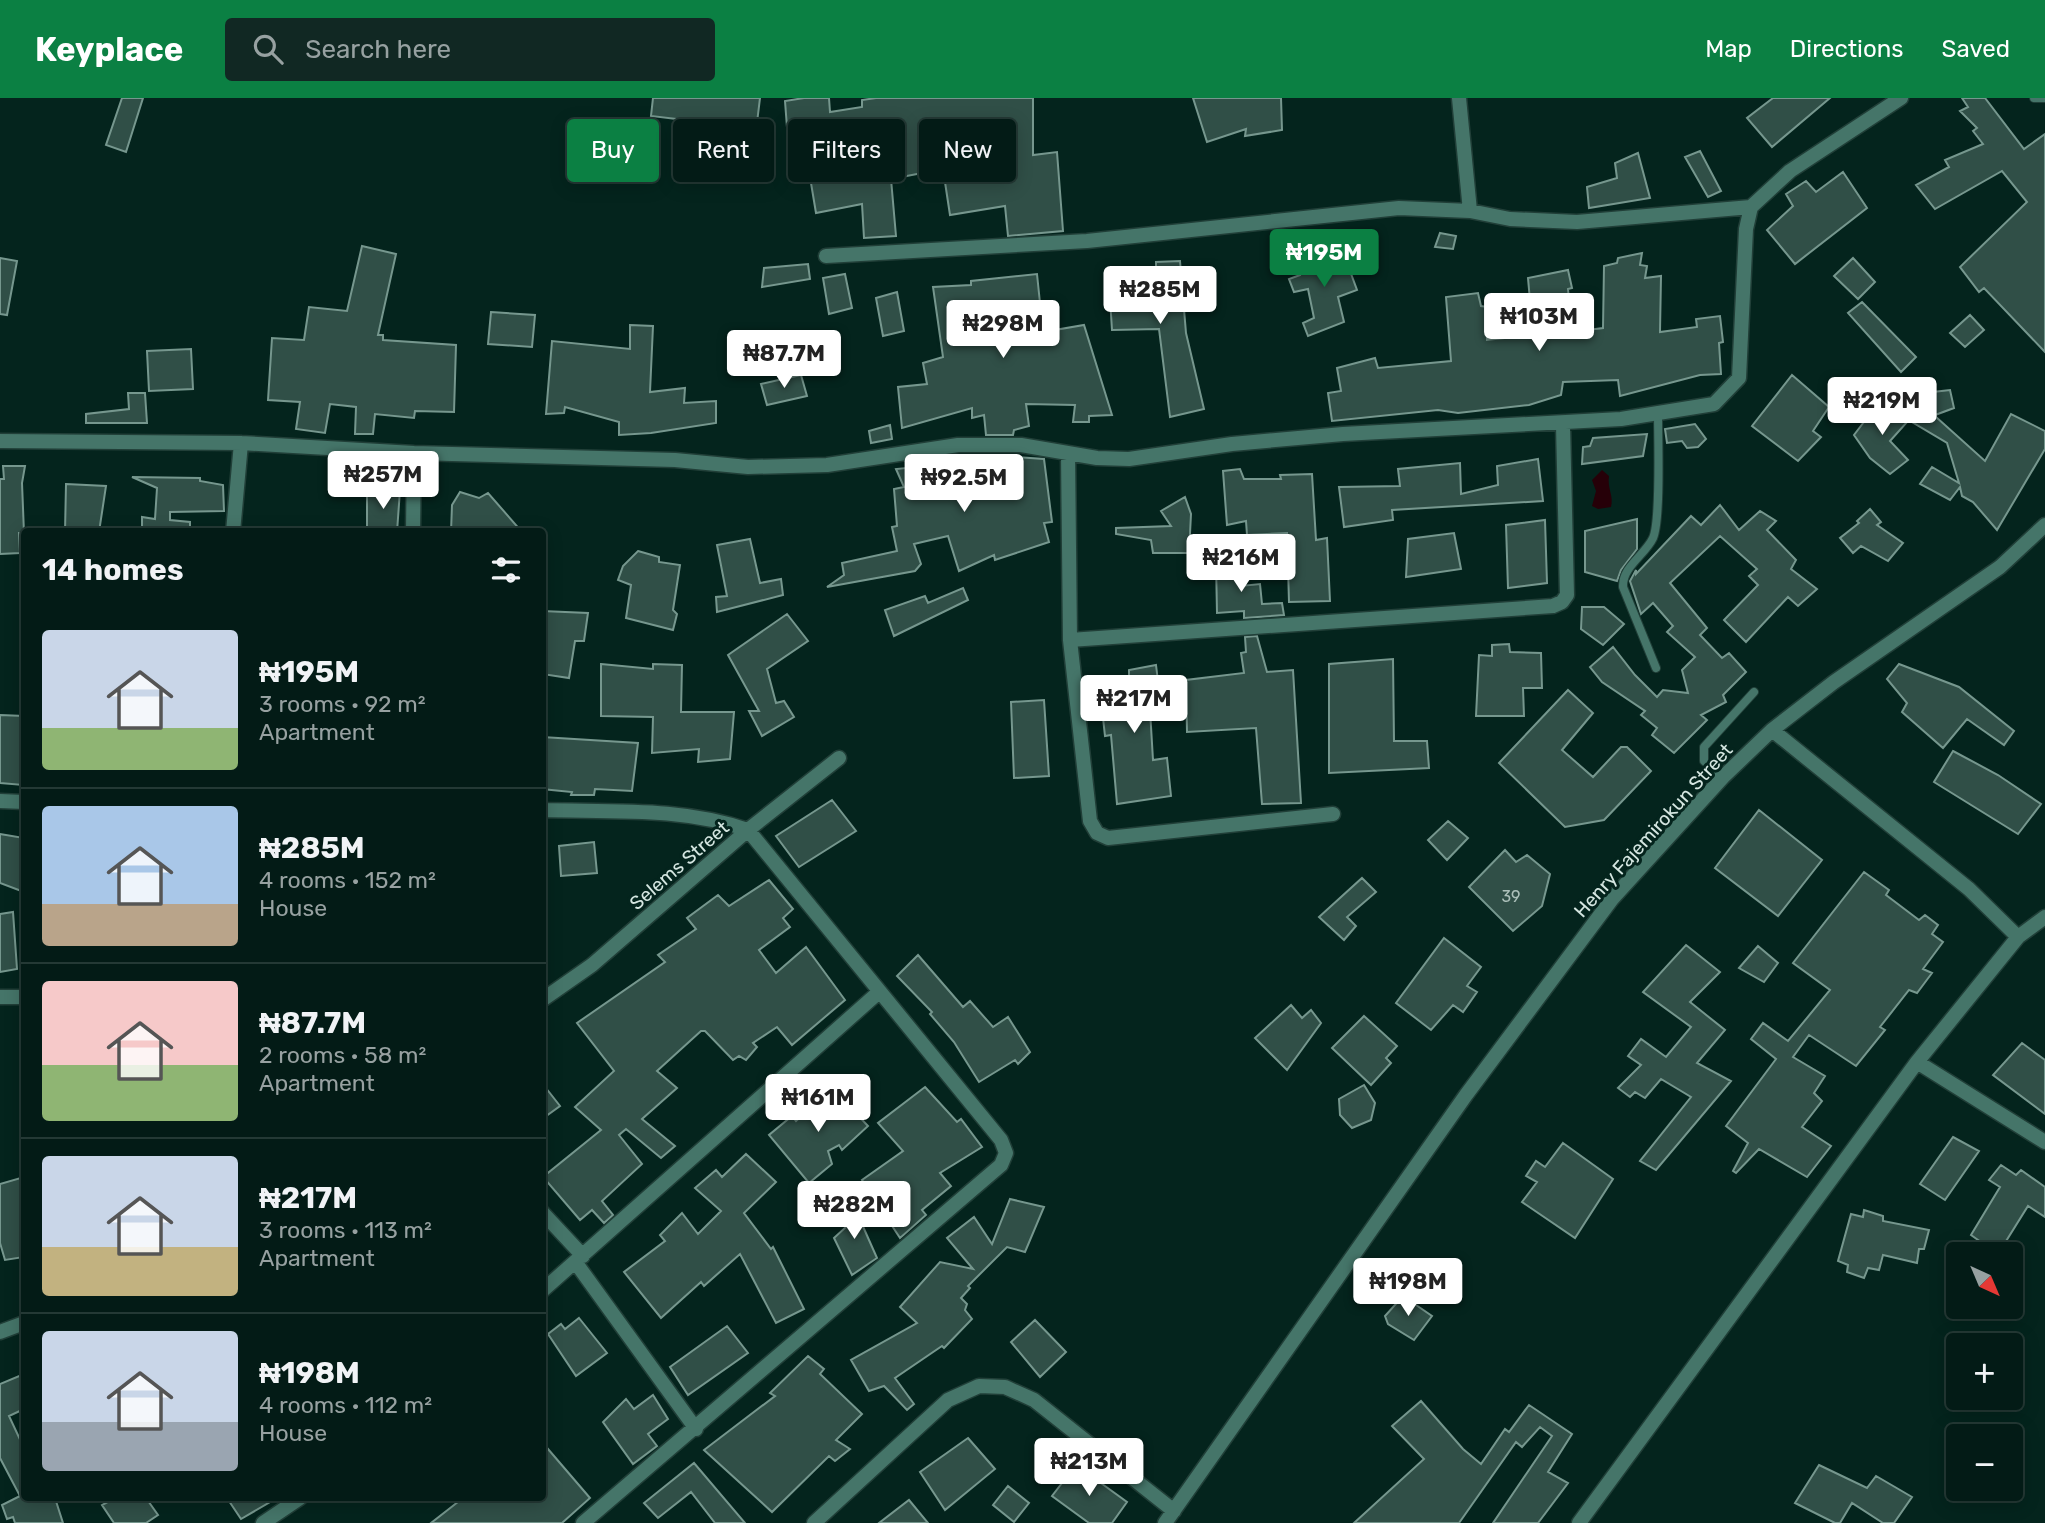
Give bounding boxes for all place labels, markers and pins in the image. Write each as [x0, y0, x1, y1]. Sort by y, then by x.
pin: ₦195M [1275, 230, 1373, 289]
pin: ₦285M [1111, 266, 1209, 326]
pin: ₦103M [1490, 294, 1588, 353]
pin: ₦298M [954, 300, 1052, 360]
pin: ₦87.7M [727, 330, 841, 390]
pin: ₦219M [1833, 378, 1931, 437]
pin: ₦257M [334, 452, 432, 511]
pin: ₦92.5M [907, 454, 1021, 514]
pin: ₦216M [1192, 534, 1290, 594]
pin: ₦217M [1085, 676, 1183, 735]
pin: ₦161M [769, 1074, 867, 1134]
pin: ₦282M [805, 1182, 903, 1241]
pin: ₦198M [1359, 1258, 1457, 1318]
pin: ₦213M [1040, 1438, 1138, 1498]

